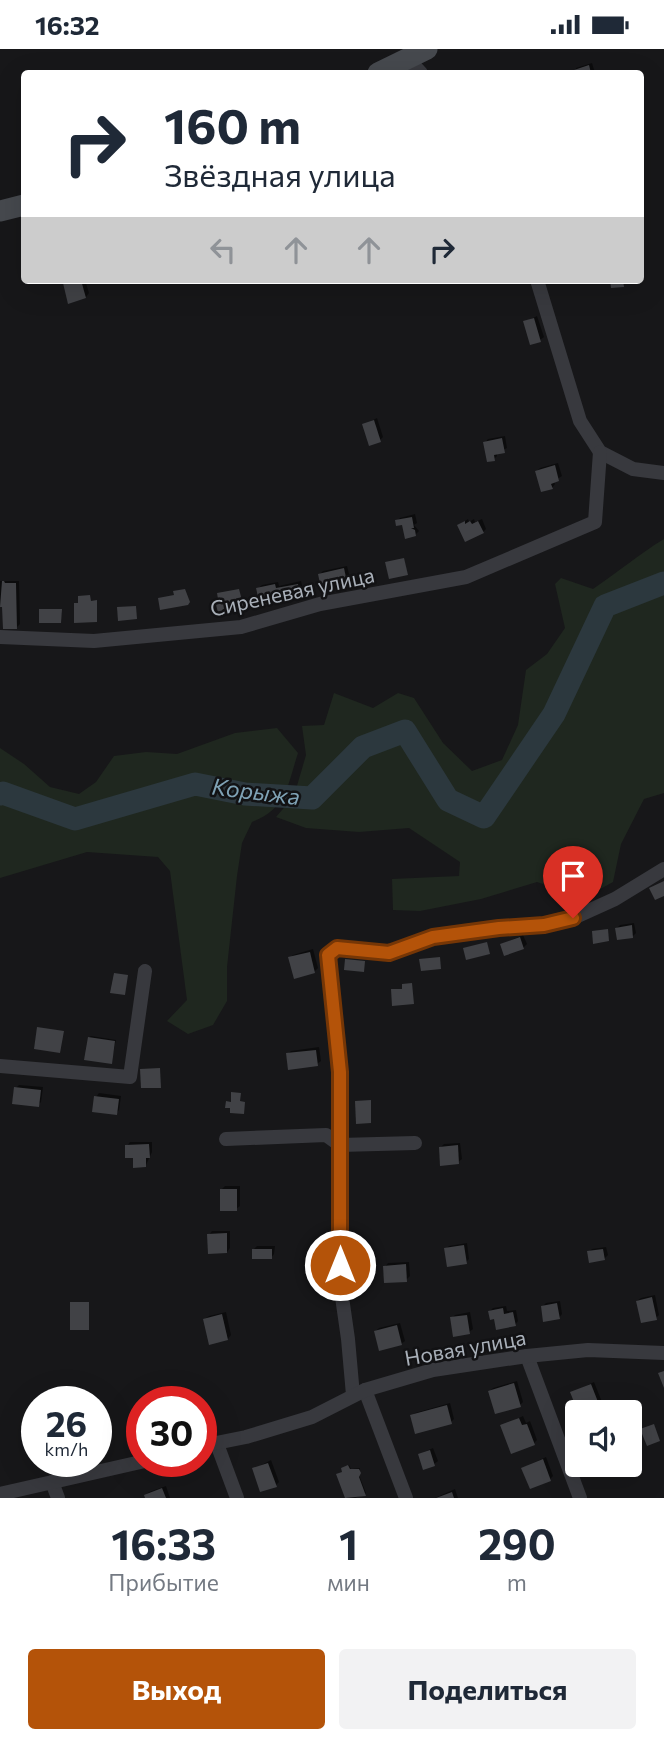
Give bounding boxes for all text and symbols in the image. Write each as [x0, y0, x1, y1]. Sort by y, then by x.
text: 16:32 [35, 9, 99, 40]
text: 160 m [164, 94, 301, 154]
icon: right [49, 98, 140, 189]
text: Звёздная улица [164, 154, 396, 194]
icon: left [204, 231, 242, 269]
icon: ahead [277, 231, 315, 269]
icon: ahead [350, 231, 388, 269]
icon: right [423, 231, 461, 269]
street label: Сиреневая улица [208, 561, 376, 621]
water label: Корыжа [210, 772, 302, 810]
pin [543, 846, 603, 918]
icon: arrive [554, 857, 592, 895]
position arrow [303, 1228, 377, 1302]
street label: Новая улица [402, 1324, 528, 1370]
speed limit sign: 30 [126, 1386, 217, 1477]
map controls [565, 1400, 642, 1477]
button: sound [565, 1400, 642, 1477]
text: 26 [46, 1401, 87, 1444]
text: km/h [45, 1438, 88, 1460]
text: 16:33 [111, 1517, 216, 1569]
text: 1 [339, 1517, 358, 1569]
text: 290 [478, 1517, 556, 1569]
text: Прибытие [108, 1568, 219, 1596]
text: мин [327, 1568, 370, 1596]
text: m [507, 1568, 527, 1596]
button: Выход [28, 1649, 325, 1729]
button: Поделиться [339, 1649, 636, 1729]

